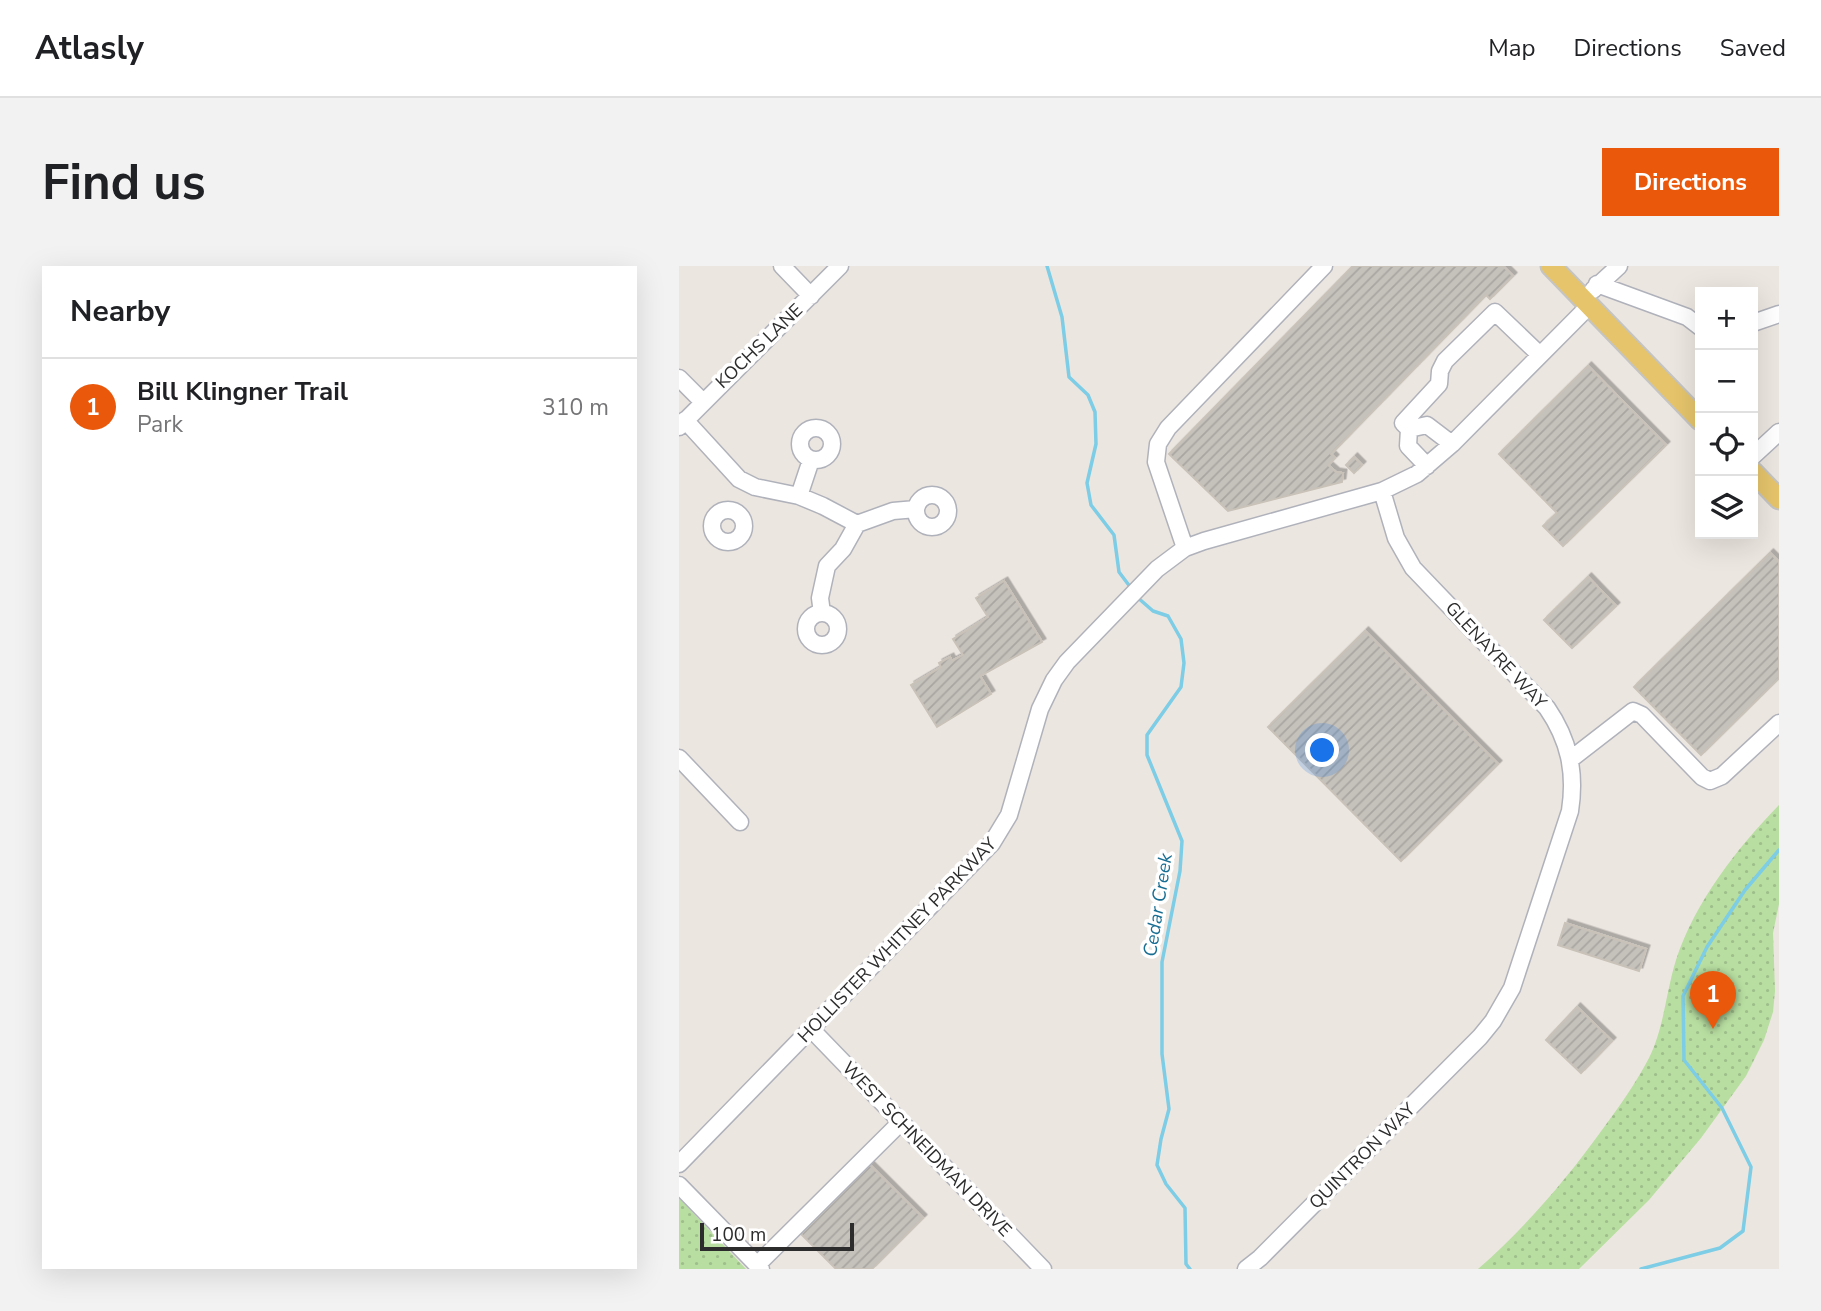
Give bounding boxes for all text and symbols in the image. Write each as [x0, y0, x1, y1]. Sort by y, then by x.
text: Atlasly [35, 26, 144, 71]
text: Map [1488, 32, 1535, 64]
text: Directions [1573, 32, 1682, 64]
text: Saved [1720, 32, 1786, 64]
button: Directions [1602, 148, 1779, 216]
text: Find us [42, 149, 206, 216]
map controls [1695, 287, 1758, 539]
button: + [1695, 287, 1758, 350]
text: Nearby [70, 291, 170, 332]
street label: KOCHS LANE [710, 298, 808, 394]
button: − [1695, 350, 1758, 413]
text: Bill Klingner Trail [137, 374, 348, 409]
text: 1 [86, 392, 100, 423]
text: 310 m [542, 392, 609, 423]
text: Park [137, 409, 183, 440]
button: locate [1695, 413, 1758, 476]
button: layers [1695, 476, 1758, 539]
street label: GLENAYRE WAY [1440, 596, 1552, 714]
your location [1305, 733, 1339, 767]
street label: HOLLISTER WHITNEY PARKWAY [792, 832, 1002, 1048]
water label: Cedar Creek [1137, 851, 1179, 959]
pin: 1 [1690, 971, 1736, 1029]
street label: WEST SCHNEIDMAN DRIVE [837, 1056, 1017, 1242]
street label: QUINTRON WAY [1304, 1098, 1420, 1214]
scale bar [700, 1220, 854, 1252]
text: 100 m [711, 1222, 766, 1248]

